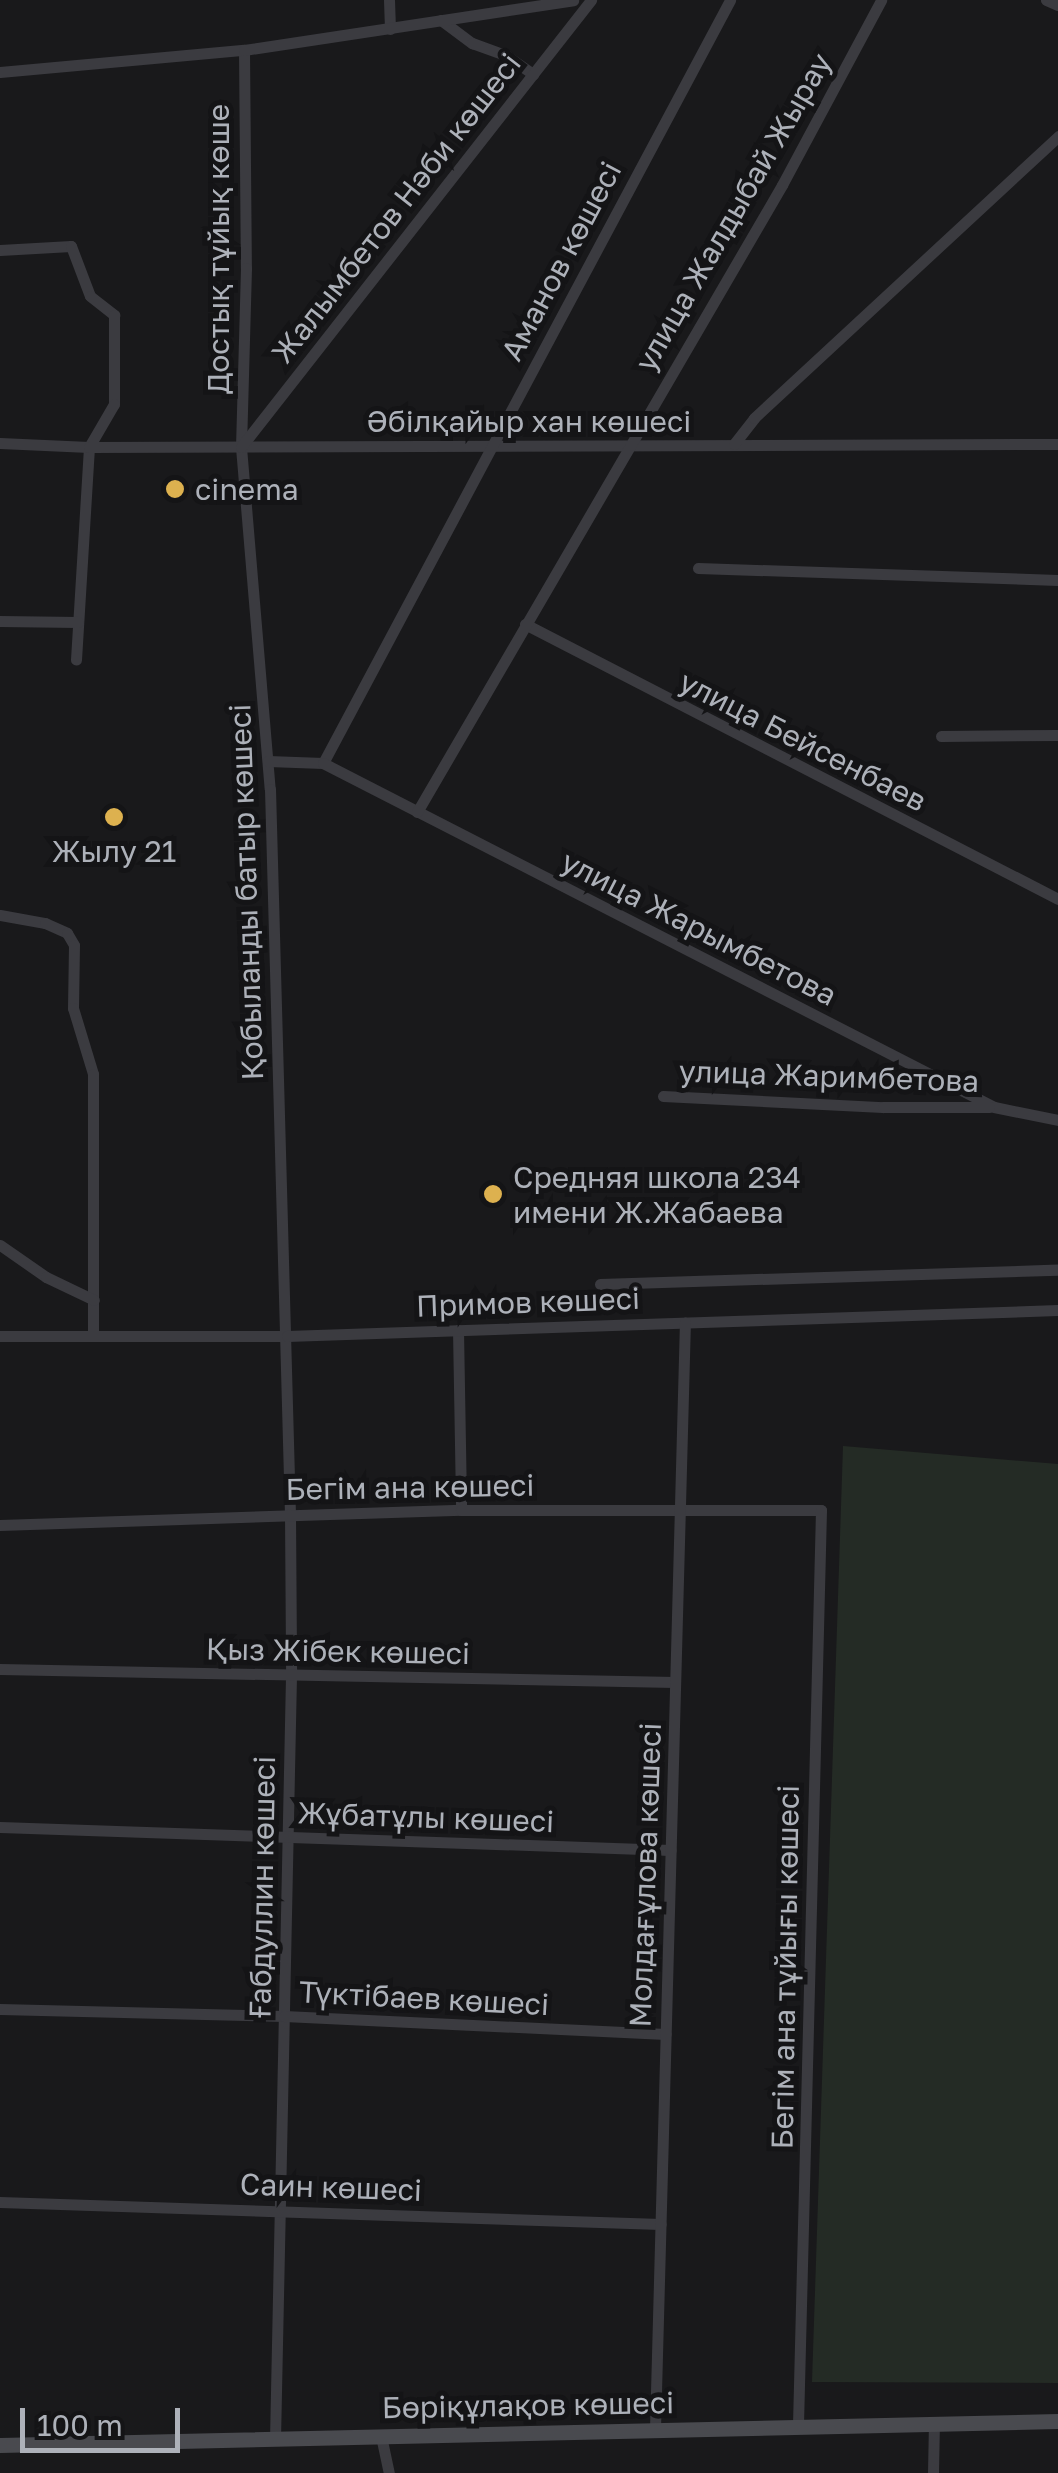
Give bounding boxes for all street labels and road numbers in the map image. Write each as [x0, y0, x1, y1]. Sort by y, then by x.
street label: Жалымбетов Нәби көшесі [264, 46, 528, 370]
street label: улица Жалдыбай Жырау [627, 47, 839, 377]
street label: Достық тұйық көше [200, 104, 236, 394]
street label: Аманов көшесі [493, 155, 629, 367]
street label: Әбілқайыр хан көшесі [367, 403, 691, 439]
street label: улица Бейсенбаев [674, 663, 932, 819]
street label: Қобыланды батыр көшесі [221, 703, 271, 1081]
street label: улица Жарымбетова [555, 843, 843, 1013]
street label: улица Жаримбетова [678, 1053, 980, 1099]
street label: Примов көшесі [415, 1280, 641, 1324]
street label: Бегім ана көшесі [285, 1467, 535, 1507]
street label: Қыз Жібек көшесі [206, 1631, 470, 1671]
street label: Молдағұлова көшесі [622, 1722, 668, 2028]
street label: Ғабдуллин көшесі [242, 1756, 282, 2018]
street label: Бегім ана тұйығы көшесі [764, 1784, 806, 2150]
street label: Жұбатұлы көшесі [297, 1795, 555, 1839]
street label: Түктібаев көшесі [298, 1973, 550, 2023]
street label: Саин көшесі [239, 2166, 423, 2208]
street label: Бөріқұлақов көшесі [382, 2384, 674, 2426]

